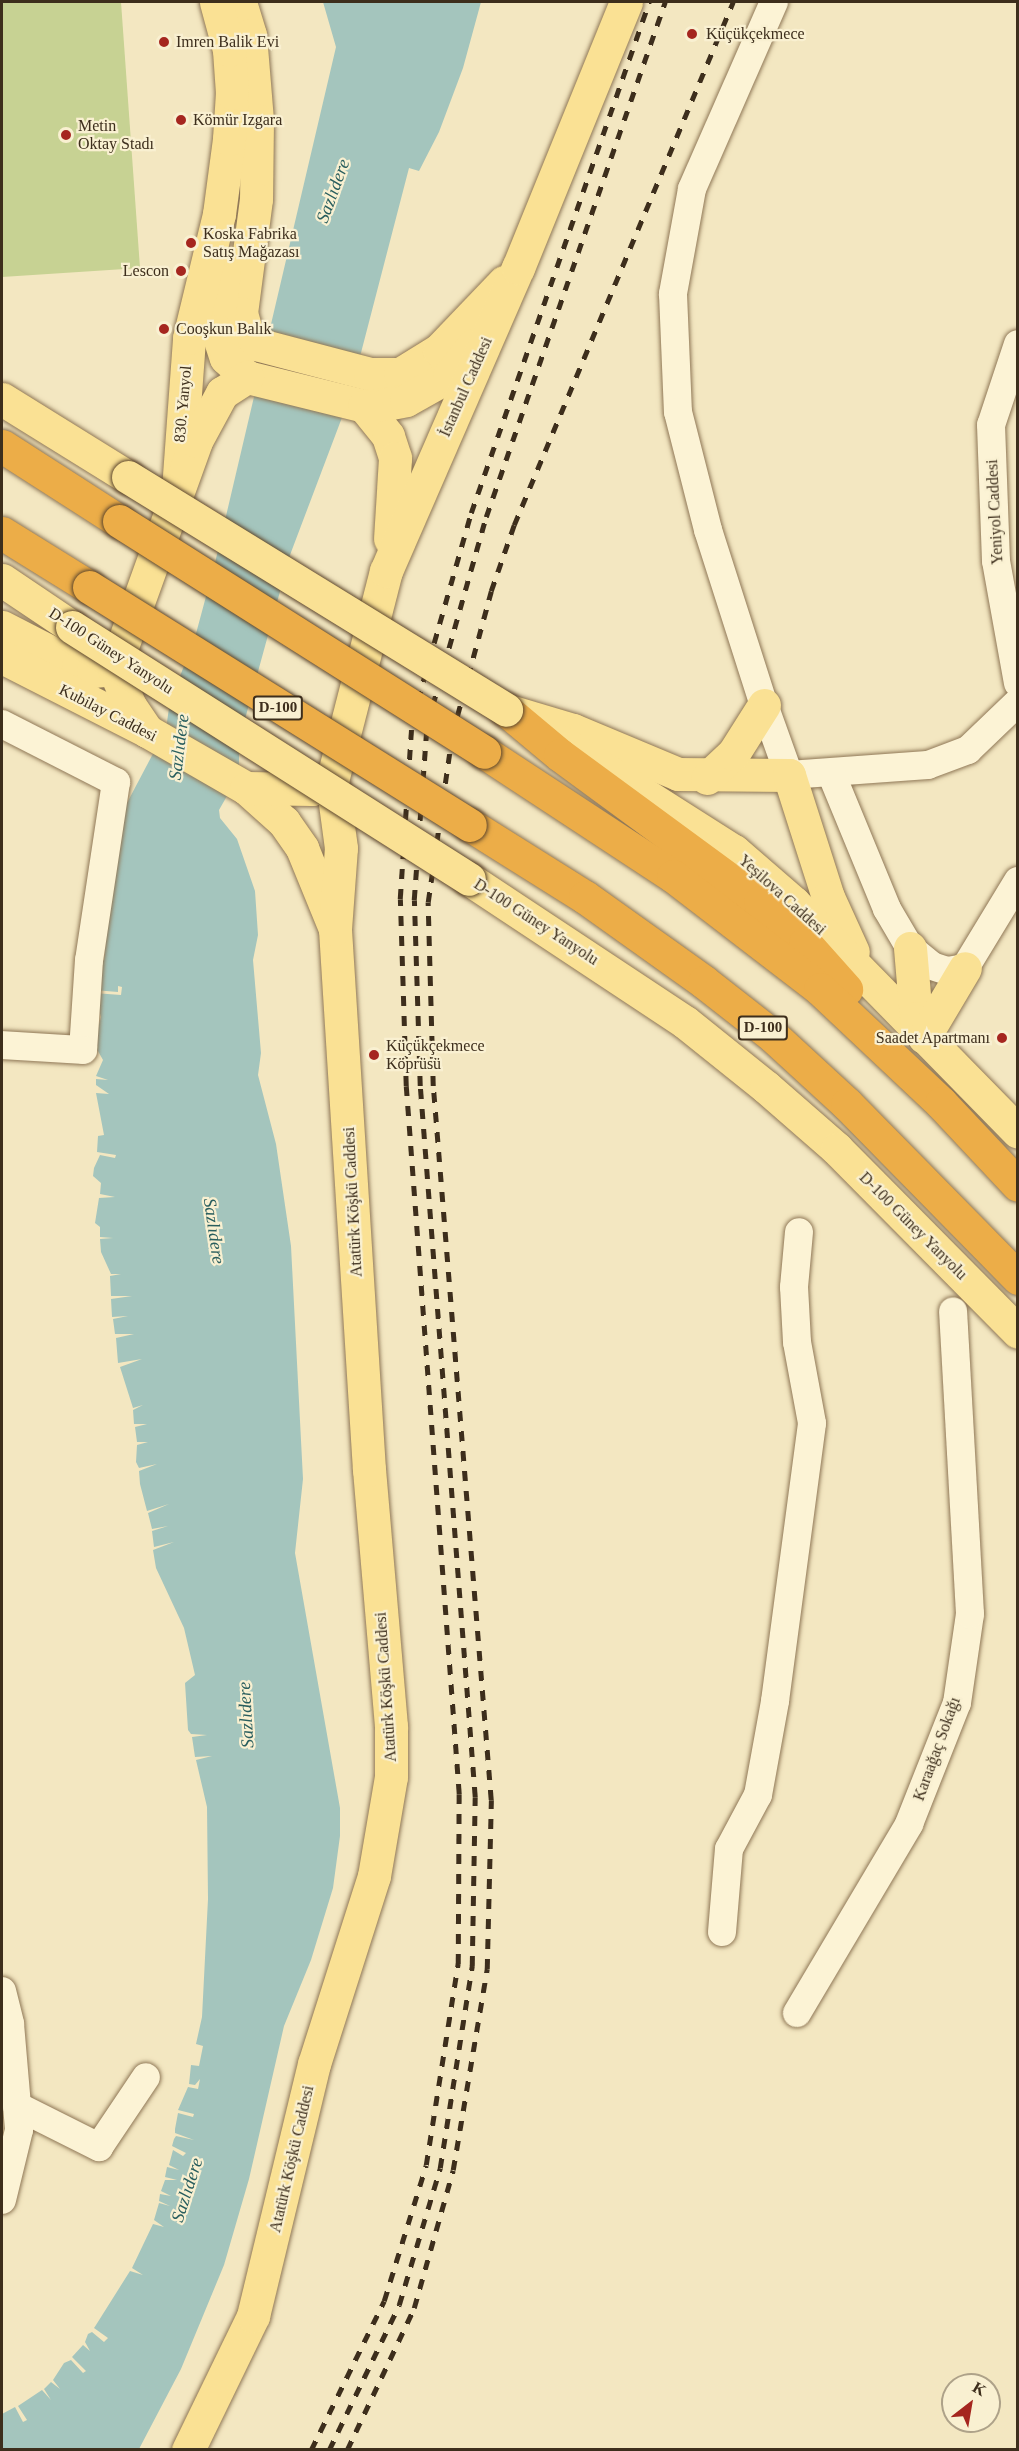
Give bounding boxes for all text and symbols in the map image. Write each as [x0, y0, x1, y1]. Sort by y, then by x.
place label: Küçükçekmece [706, 24, 805, 44]
marker: Küçükçekmece [683, 25, 701, 43]
place label: Imren Balik Evi [176, 32, 279, 52]
marker: Imren Balik Evi [157, 35, 171, 49]
place label: Kömür Izgara [193, 110, 282, 130]
marker: Kömür Izgara [174, 113, 188, 127]
place label: Metin Oktay Stadı [78, 116, 154, 154]
marker: Metin Oktay Stadı [59, 128, 73, 142]
water label: Sazlıdere [312, 156, 354, 226]
place label: Koska Fabrika Satış Mağazası [203, 224, 299, 262]
marker: Koska Fabrika Satış Mağazası [184, 236, 198, 250]
place label: Lescon [123, 261, 169, 281]
marker: Lescon [174, 264, 188, 278]
place label: Cooşkun Balık [176, 319, 272, 339]
marker: Cooşkun Balık [157, 322, 171, 336]
street label: İstanbul Caddesi [435, 334, 497, 440]
street label: 830. Yanyol [170, 365, 196, 443]
street label: Yeniyol Caddesi [983, 459, 1007, 565]
street label: D-100 Güney Yanyolu [45, 603, 177, 699]
street label: Kubilay Caddesi [56, 680, 160, 746]
road number: D-100 [252, 696, 304, 720]
water label: Sazlıdere [164, 713, 194, 781]
street label: Yeşilova Caddesi [734, 851, 830, 939]
street label: D-100 Güney Yanyolu [470, 874, 602, 970]
road number: D-100 [738, 1016, 789, 1040]
place label: Saadet Apartmanı [875, 1028, 990, 1048]
marker: Saadet Apartmanı [995, 1031, 1009, 1045]
place label: Küçükçekmece Köprüsü [386, 1036, 485, 1074]
marker: Küçükçekmece Köprüsü [367, 1048, 381, 1062]
street label: Atatürk Köşkü Caddesi [339, 1126, 367, 1278]
street label: D-100 Güney Yanyolu [855, 1168, 971, 1284]
water label: Sazlıdere [199, 1197, 229, 1265]
street label: Atatürk Köşkü Caddesi [371, 1611, 401, 1763]
water label: Sazlıdere [233, 1681, 259, 1749]
street label: Karaağaç Sokağı [909, 1695, 965, 1803]
street label: Atatürk Köşkü Caddesi [266, 2084, 318, 2234]
water label: Sazlıdere [166, 2155, 208, 2225]
north arrow [941, 2373, 1001, 2433]
text: K [970, 2378, 989, 2399]

